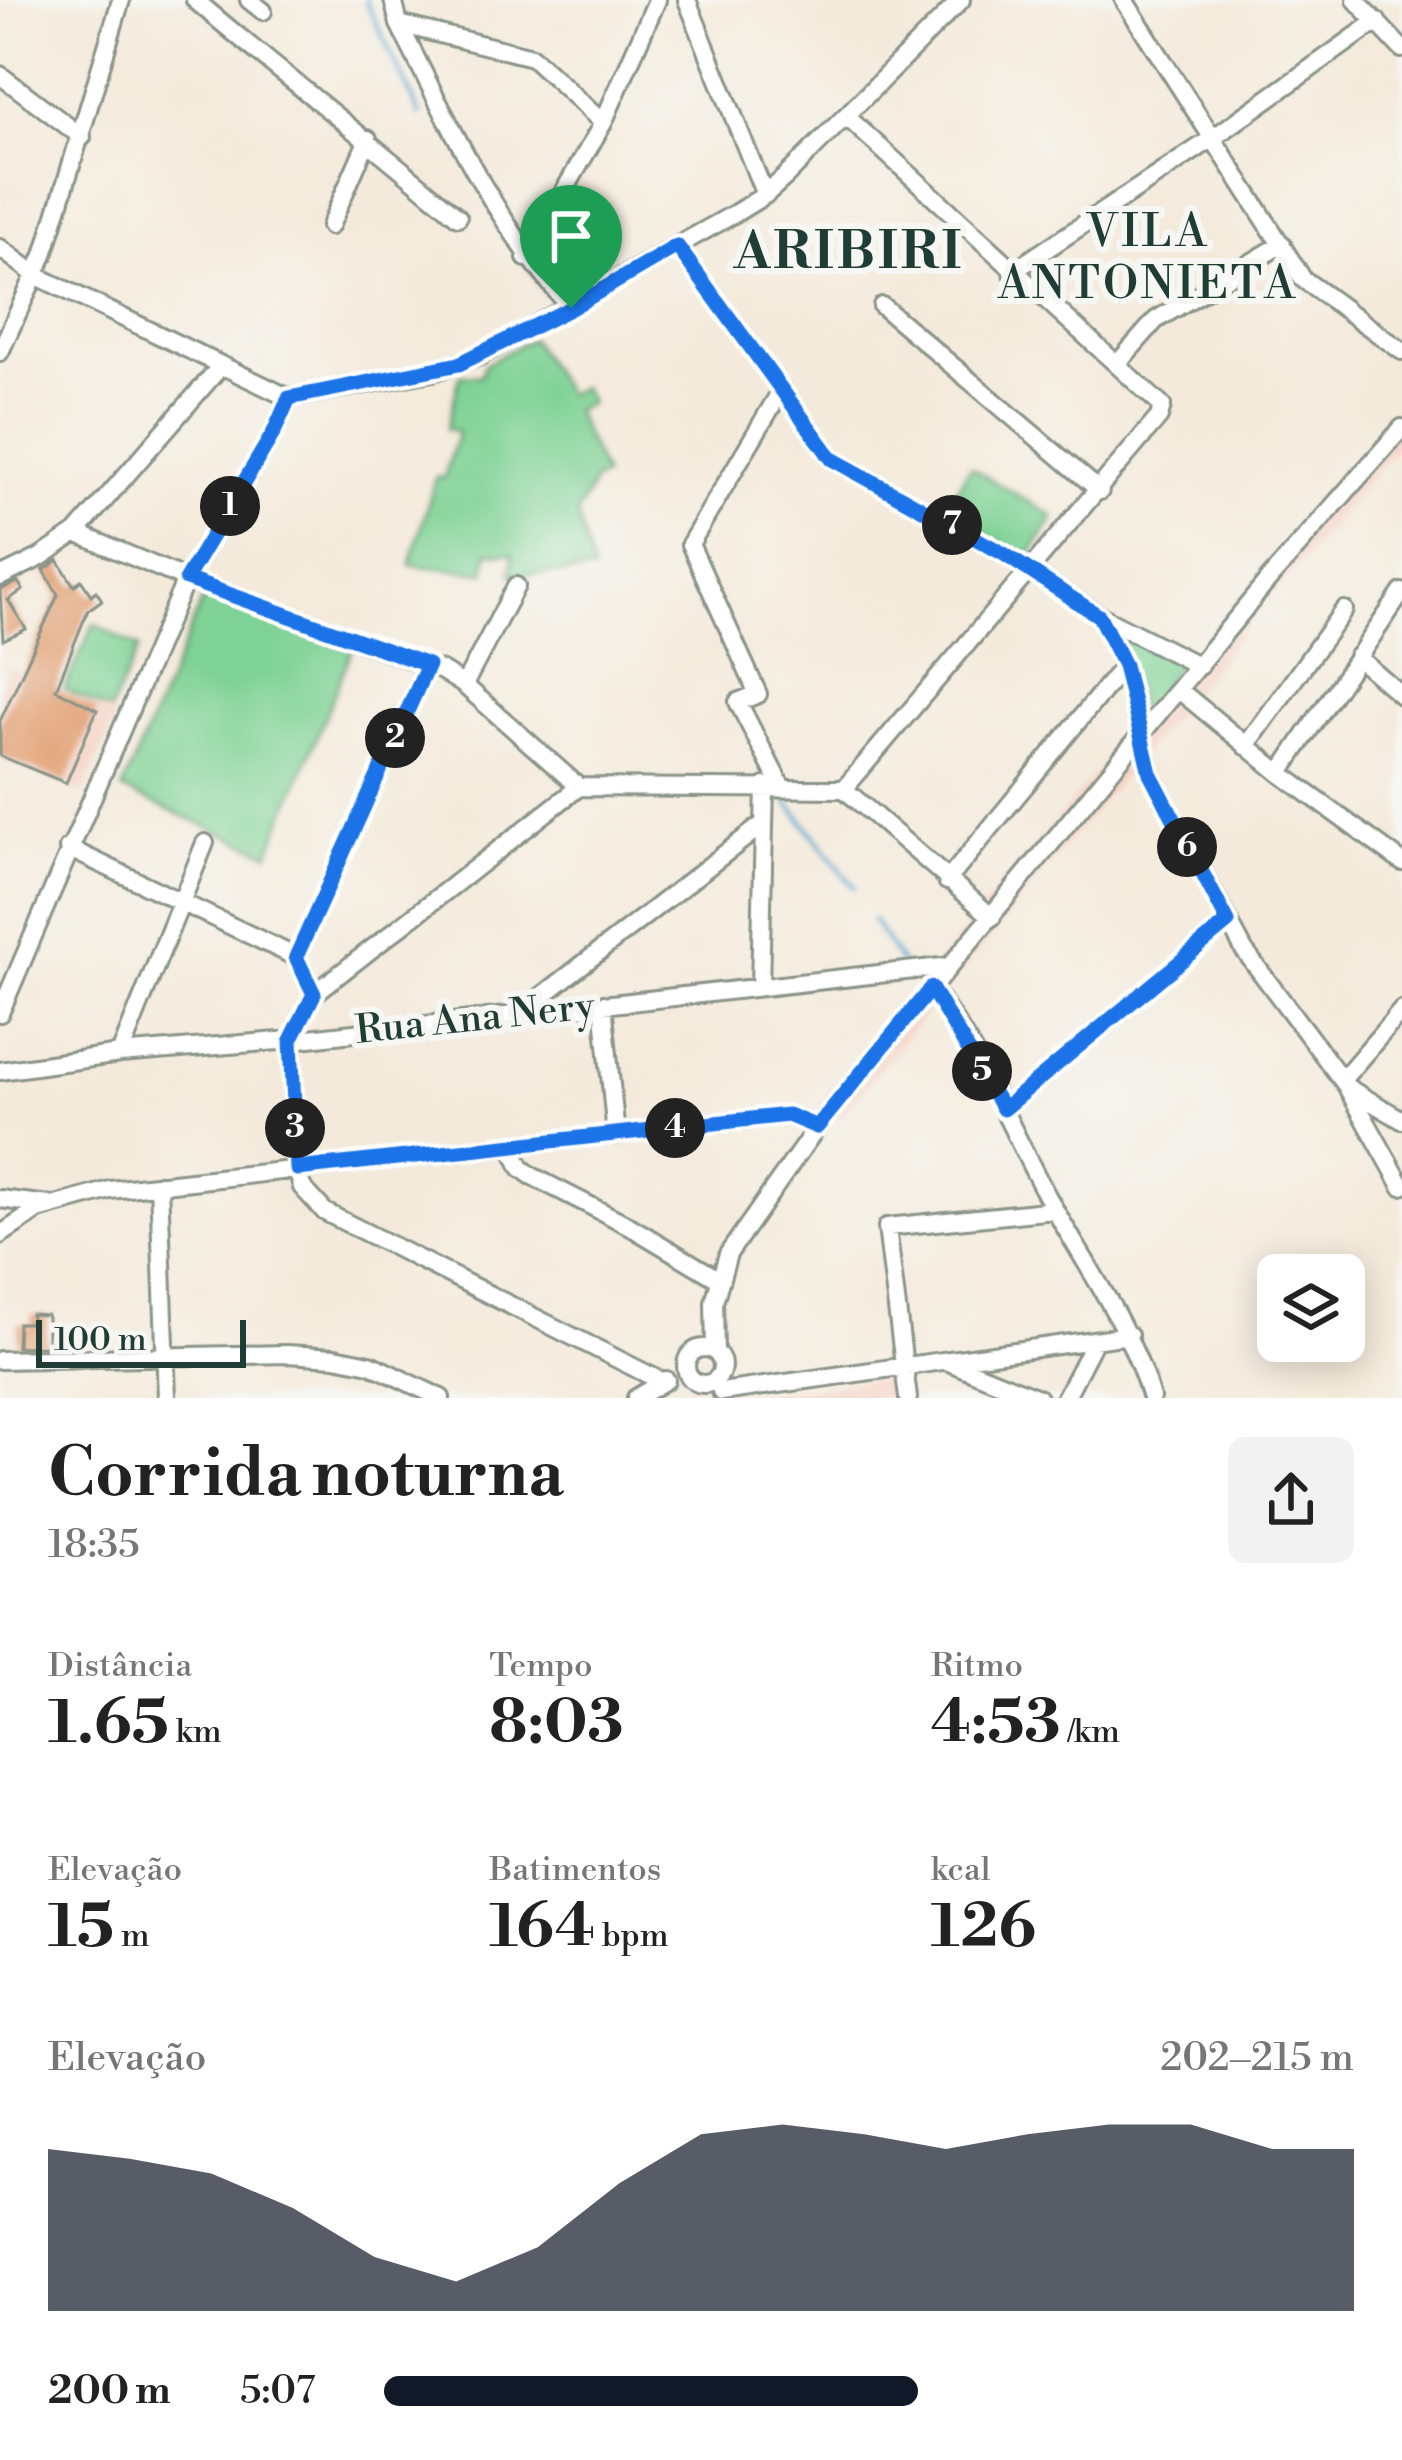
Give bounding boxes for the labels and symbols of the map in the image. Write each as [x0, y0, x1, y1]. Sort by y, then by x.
pin [520, 185, 622, 308]
district label: VILA ANTONIETA [997, 204, 1298, 313]
district label: ARIBIRI [733, 221, 964, 285]
pin: 1 [200, 476, 260, 536]
pin: 7 [922, 495, 982, 555]
pin: 2 [365, 708, 425, 768]
pin: 6 [1157, 817, 1217, 877]
street label: Rua Ana Nery [353, 982, 598, 1056]
pin: 5 [952, 1041, 1012, 1101]
pin: 3 [265, 1098, 325, 1158]
pin: 4 [645, 1098, 705, 1158]
scale bar [36, 1314, 246, 1367]

